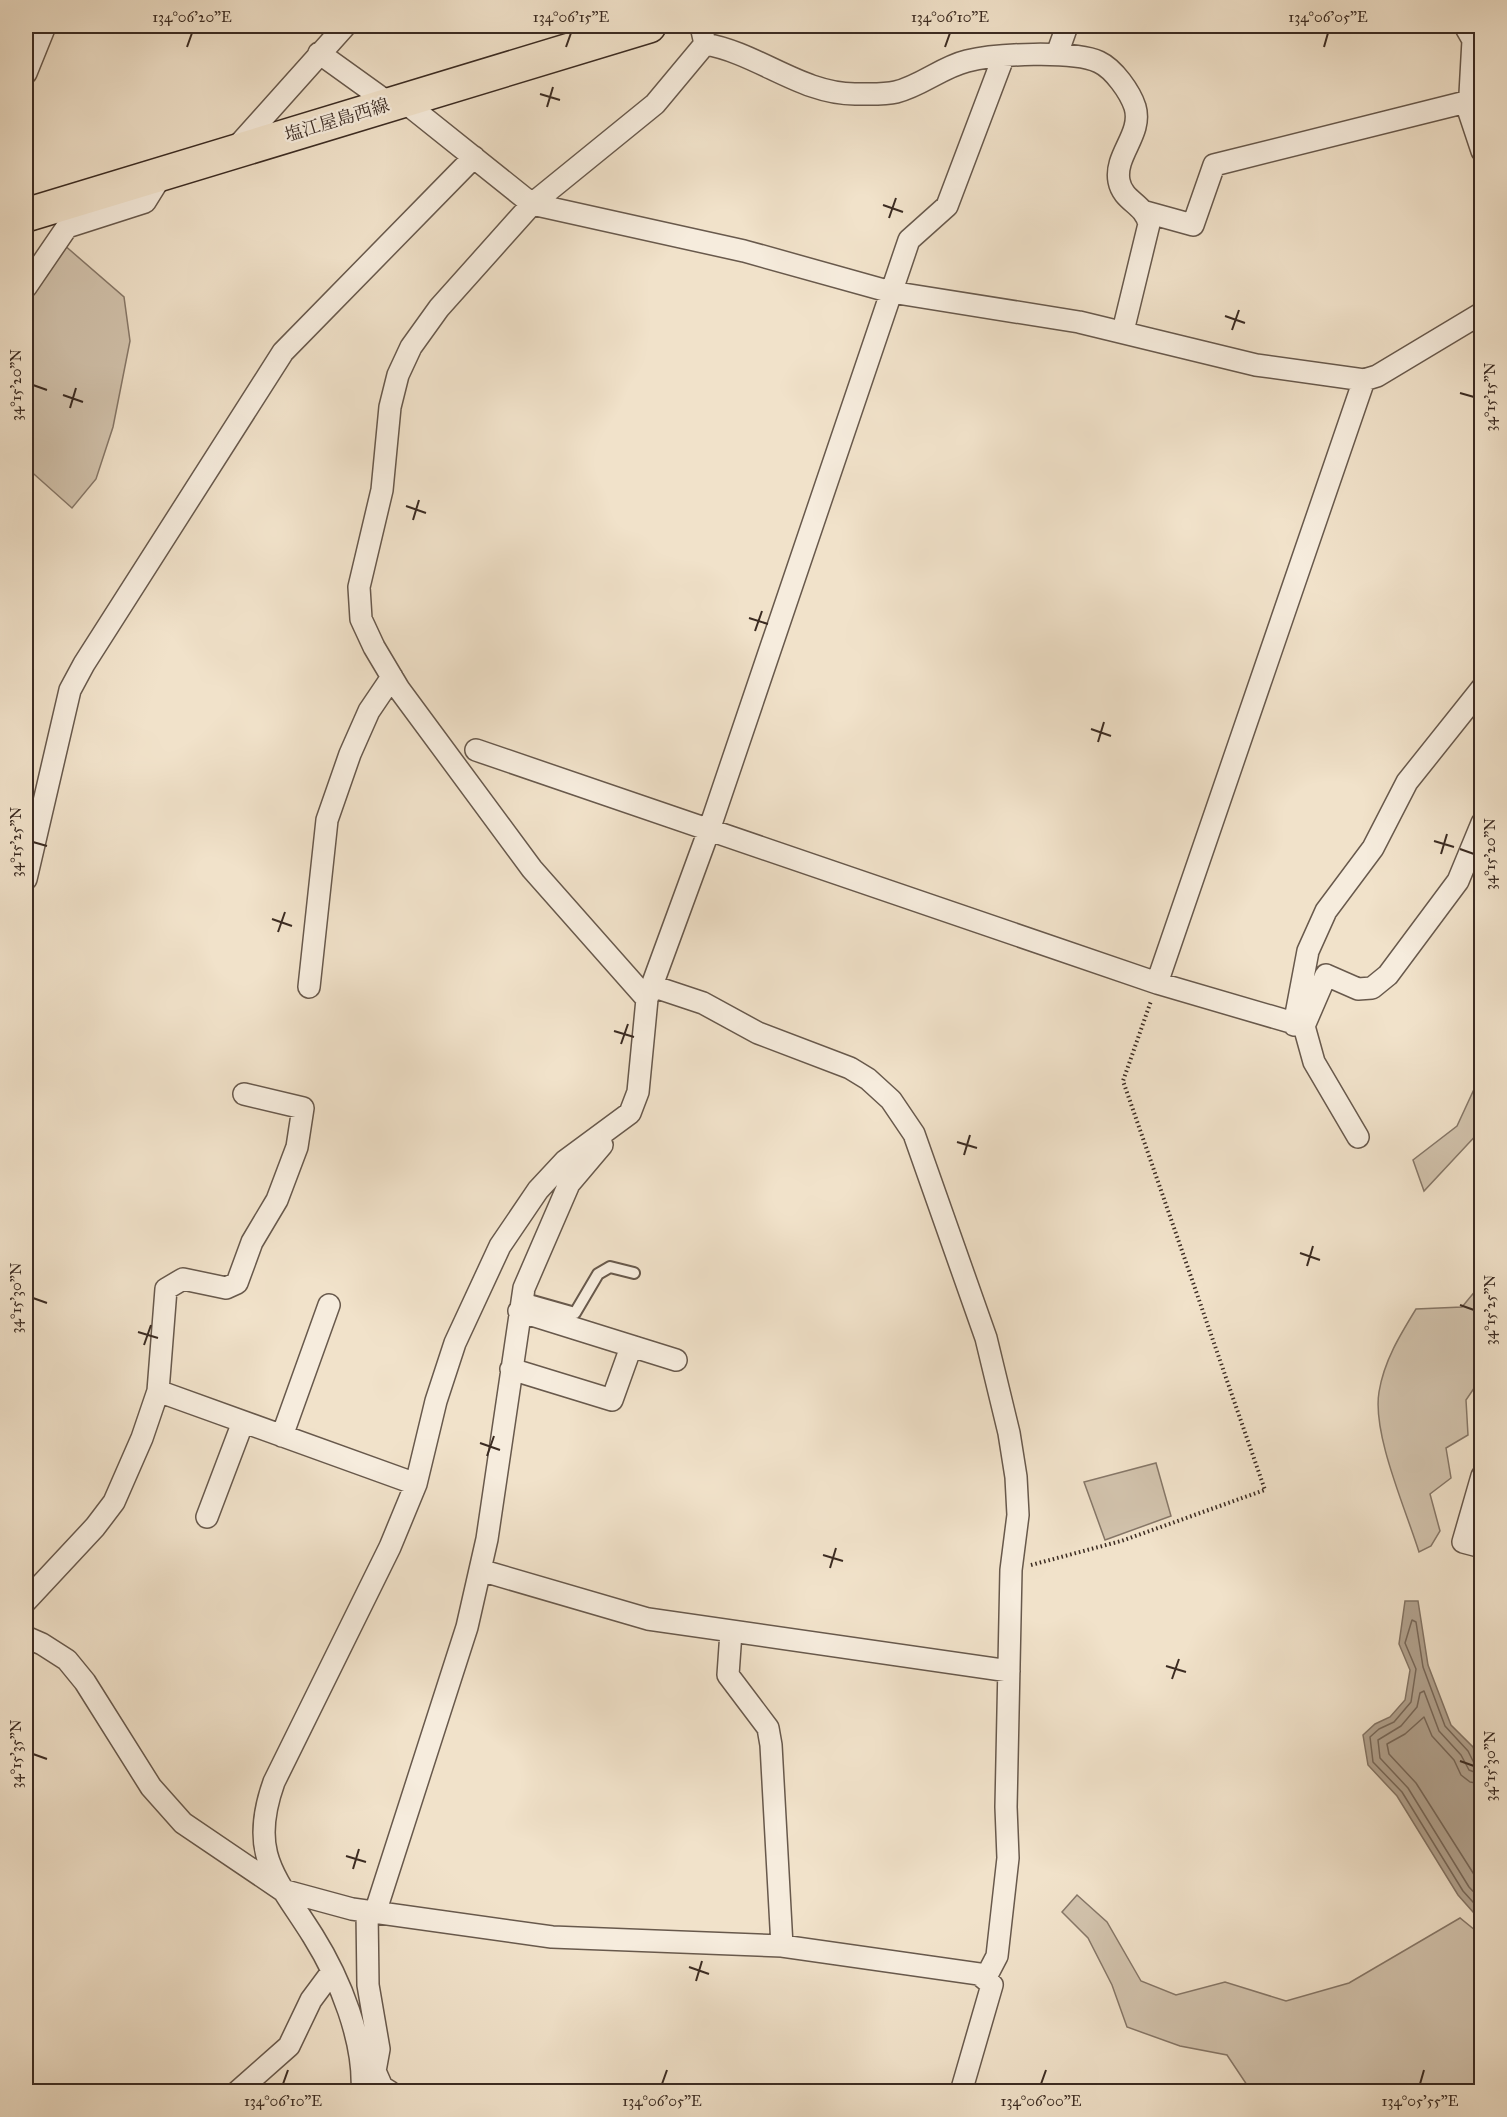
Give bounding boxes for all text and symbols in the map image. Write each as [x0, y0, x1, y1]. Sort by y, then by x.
text: 134°06'20"E [152, 8, 232, 26]
text: 134°06'15"E [533, 8, 609, 26]
text: 134°06'10"E [911, 8, 989, 26]
text: 134°06'05"E [1288, 8, 1368, 26]
street label: 塩江屋島西線 [282, 94, 392, 146]
text: 34°15'20"N [7, 349, 25, 421]
text: 34°15'15"N [1481, 362, 1499, 431]
text: 34°15'25"N [7, 807, 25, 877]
text: 34°15'20"N [1481, 818, 1499, 890]
text: 34°15'30"N [7, 1262, 25, 1333]
text: 34°15'25"N [1481, 1275, 1499, 1345]
text: 34°15'35"N [7, 1719, 25, 1789]
text: 34°15'30"N [1481, 1730, 1499, 1801]
text: 134°06'10"E [244, 2092, 322, 2110]
text: 134°06'05"E [622, 2092, 702, 2110]
text: 134°06'00"E [1000, 2092, 1082, 2110]
text: 134°05'55"E [1382, 2092, 1459, 2110]

